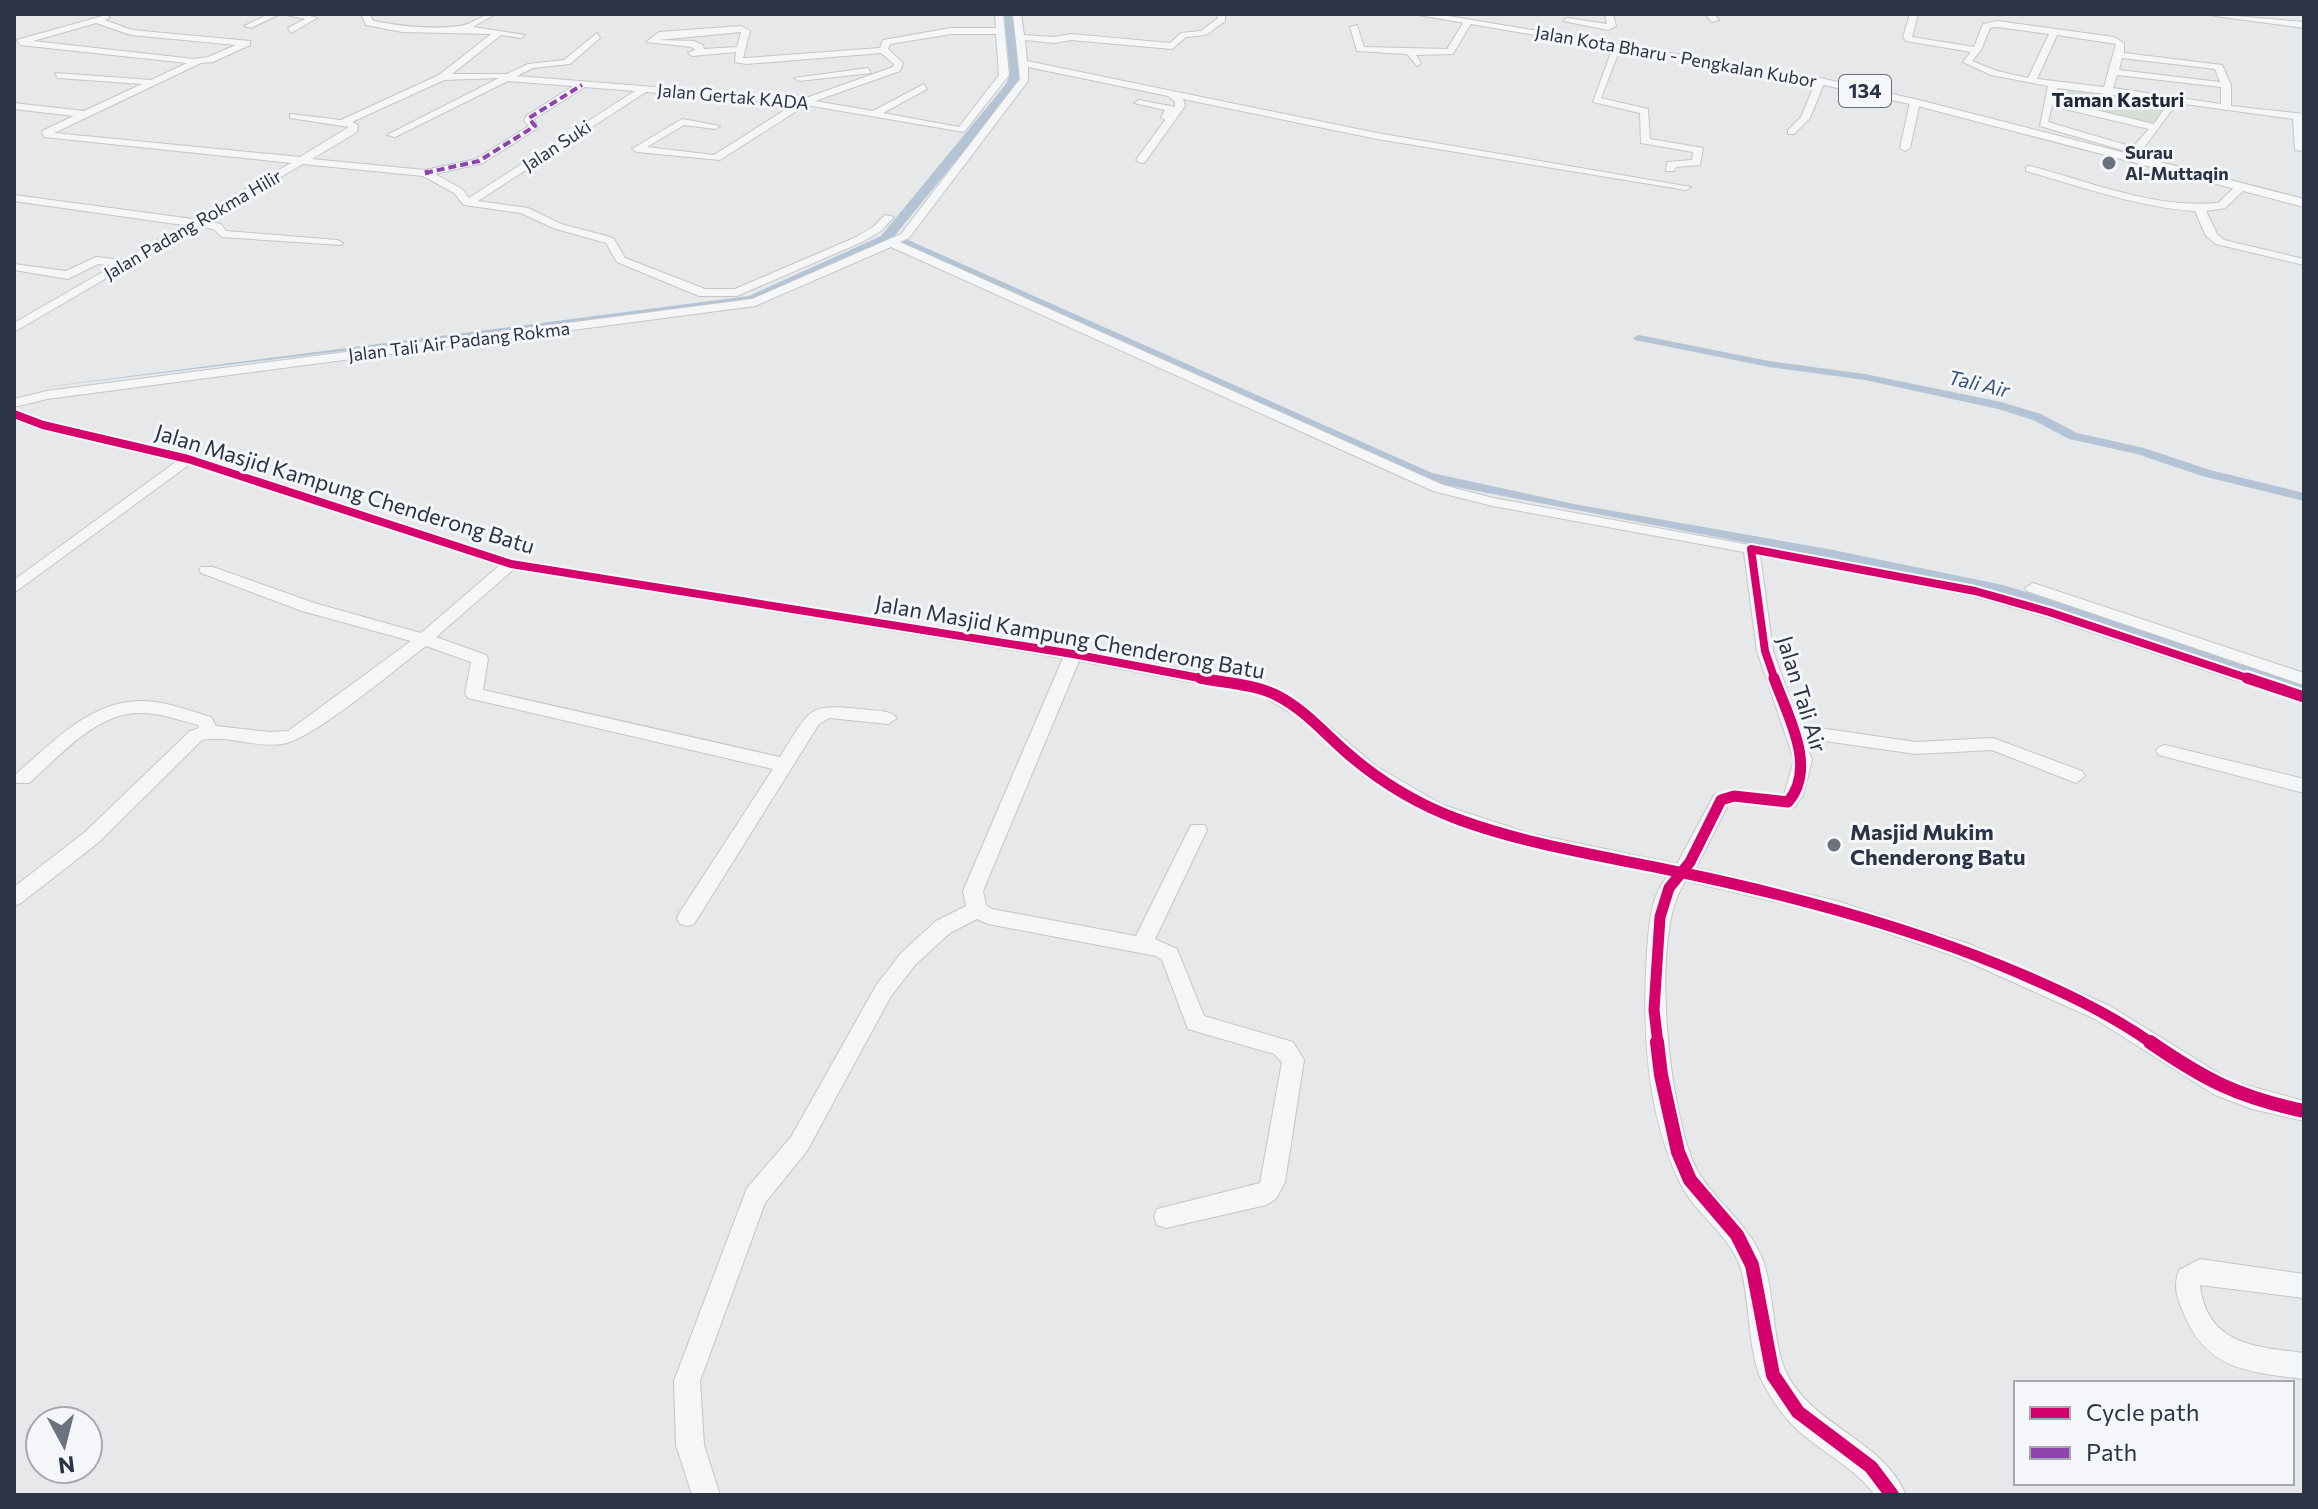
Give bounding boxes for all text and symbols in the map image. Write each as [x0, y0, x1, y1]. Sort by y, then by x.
street label: Jalan Kota Bharu - Pengkalan Kubor [1534, 20, 1819, 92]
road number: 134 [1839, 75, 1891, 107]
street label: Jalan Gertak KADA [656, 78, 810, 114]
district label: Taman Kasturi [2052, 87, 2184, 111]
street label: Jalan Suki [518, 115, 595, 175]
place label: Surau Al-Muttaqin [2125, 141, 2229, 184]
marker: Surau Al-Muttaqin [2100, 154, 2118, 172]
street label: Jalan Padang Rokma Hilir [100, 164, 285, 284]
street label: Jalan Tali Air Padang Rokma [347, 316, 571, 366]
water label: Tali Air [1946, 364, 2013, 402]
street label: Jalan Masjid Kampung Chenderong Batu [152, 418, 538, 559]
street label: Jalan Masjid Kampung Chenderong Batu [873, 589, 1267, 684]
street label: Jalan Tali Air [1772, 632, 1833, 756]
place label: Masjid Mukim Chenderong Batu [1850, 818, 2025, 870]
marker: Masjid Mukim Chenderong Batu [1825, 836, 1843, 854]
legend [2014, 1381, 2294, 1485]
text: Cycle path [2086, 1397, 2200, 1426]
north arrow [24, 1405, 104, 1485]
text: Path [2086, 1437, 2137, 1466]
text: N [57, 1451, 76, 1480]

